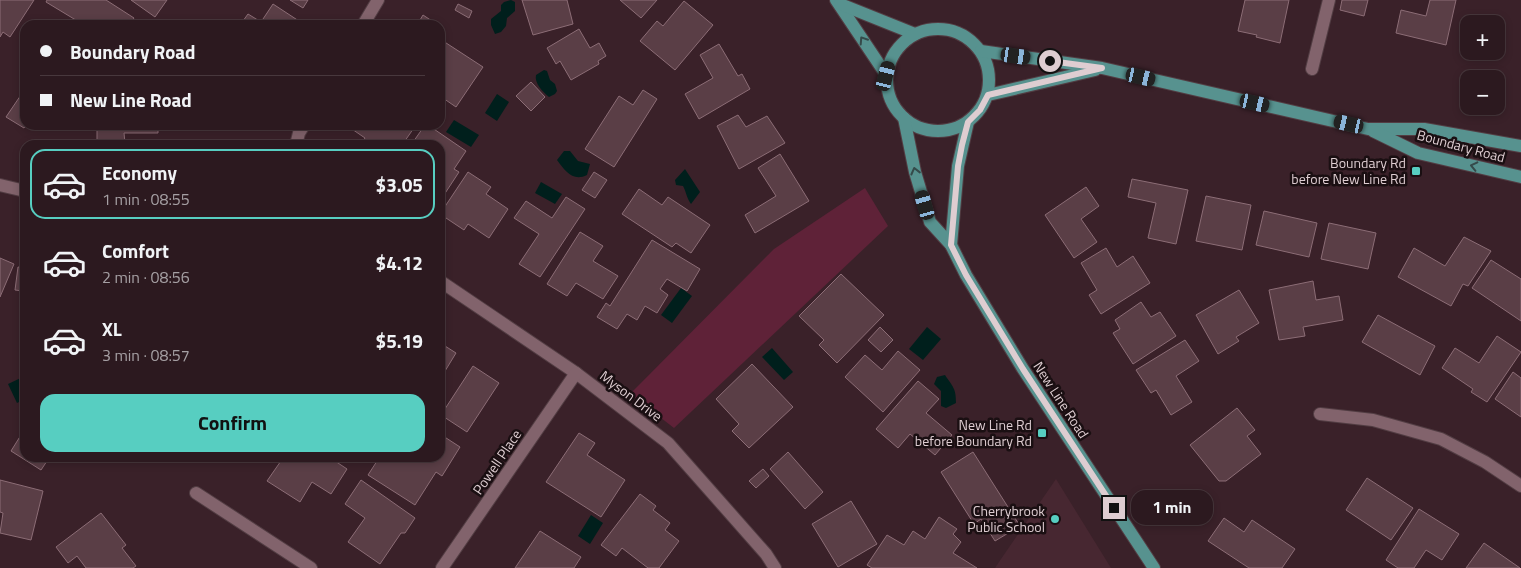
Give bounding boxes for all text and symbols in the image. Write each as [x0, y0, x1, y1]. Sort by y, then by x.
map controls [1460, 15, 1505, 115]
button: + [1460, 15, 1505, 60]
text: Boundary Road [70, 37, 195, 66]
one-way arrow [860, 37, 869, 46]
car [1000, 46, 1031, 66]
route start [1039, 50, 1061, 72]
car [875, 60, 896, 92]
car [1124, 66, 1157, 88]
button: − [1460, 70, 1505, 115]
text: New Line Road [70, 85, 192, 114]
car [1238, 92, 1271, 114]
car [1332, 113, 1365, 135]
street label: Boundary Road [1415, 124, 1508, 167]
place label: Boundary Rd before New Line Rd [1291, 152, 1406, 189]
text: Economy [102, 158, 177, 187]
one-way arrow [1469, 161, 1478, 172]
icon: car [42, 162, 87, 207]
marker: Boundary Rd before New Line Rd [1410, 165, 1422, 177]
one-way arrow [910, 167, 921, 176]
text: $3.05 [376, 170, 423, 199]
text: 1 min · 08:55 [102, 187, 190, 211]
car [913, 189, 936, 221]
text: Comfort [102, 236, 169, 265]
icon: car [42, 240, 87, 285]
text: $4.12 [376, 248, 423, 277]
text: 2 min · 08:56 [102, 265, 190, 289]
text: XL [102, 314, 122, 343]
icon: car [42, 318, 87, 363]
text: $5.19 [376, 326, 423, 355]
text: 3 min · 08:57 [102, 343, 190, 367]
street label: New Line Road [1029, 357, 1094, 442]
street label: Myson Drive [596, 365, 667, 426]
button: Confirm [40, 394, 425, 452]
place label: New Line Rd before Boundary Rd [915, 414, 1032, 451]
street label: Powell Place [467, 425, 526, 498]
marker: New Line Rd before Boundary Rd [1036, 427, 1048, 439]
callout: 1 min [1132, 490, 1214, 526]
text: 1 min [1153, 495, 1191, 519]
route end [1103, 497, 1125, 519]
place label: Cherrybrook Public School [967, 500, 1045, 537]
marker: Cherrybrook Public School [1049, 513, 1061, 525]

